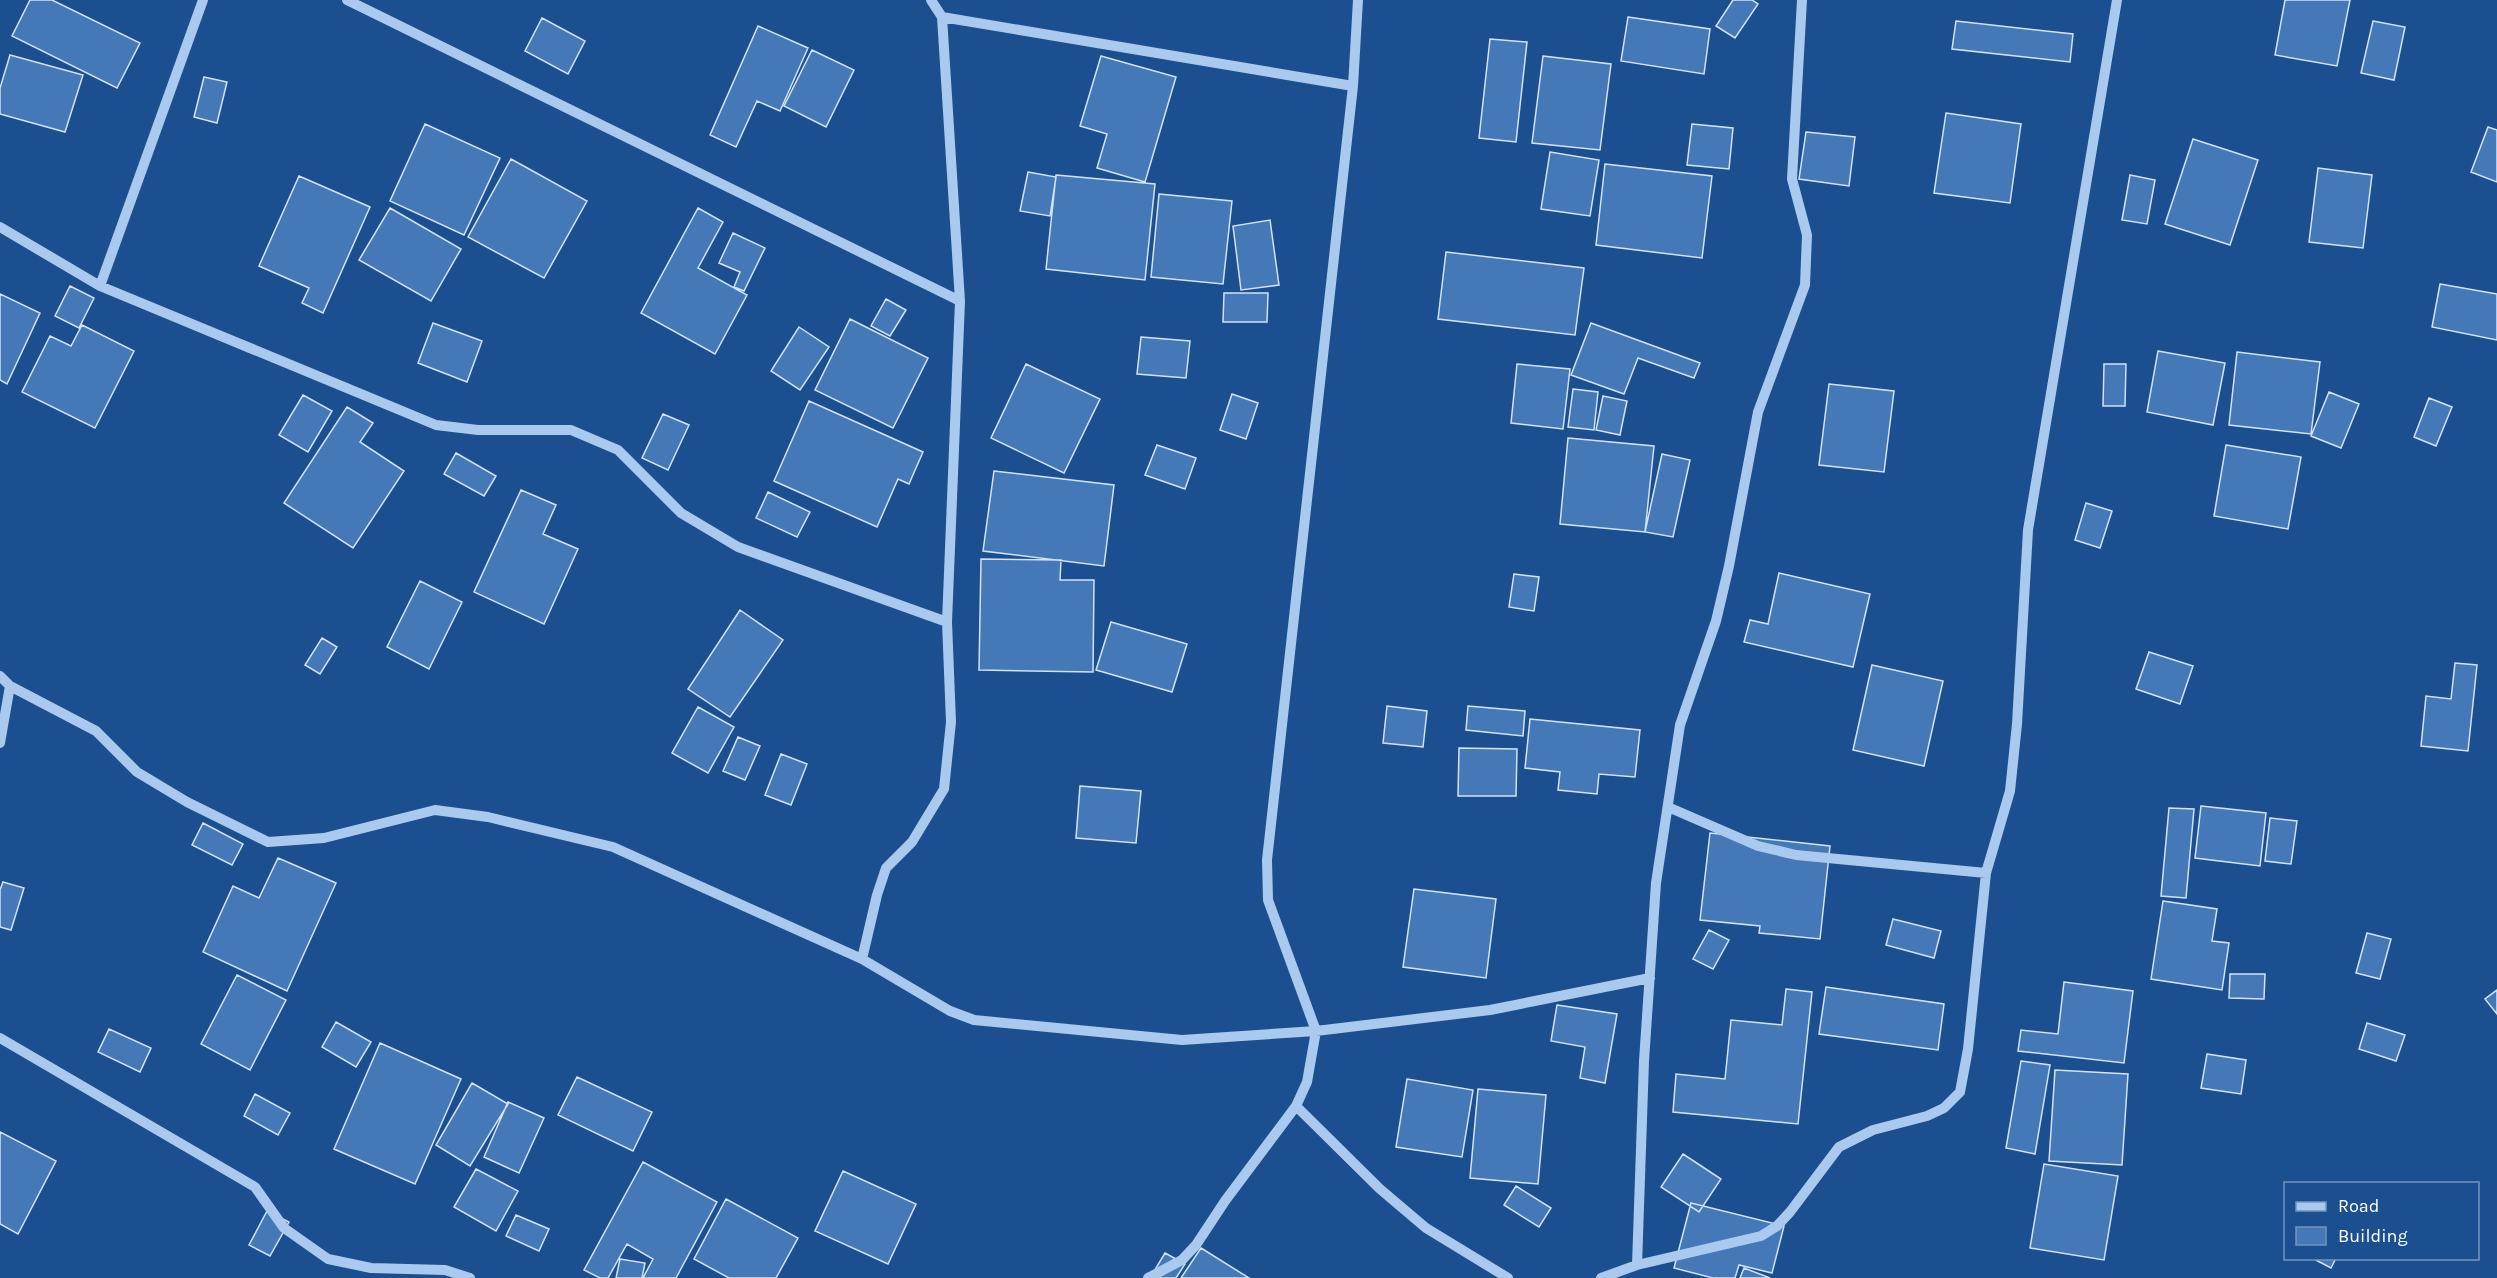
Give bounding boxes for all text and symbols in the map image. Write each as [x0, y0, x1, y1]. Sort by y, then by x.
legend [2284, 1182, 2479, 1260]
text: Road [2338, 1195, 2379, 1217]
text: Building [2338, 1225, 2408, 1247]

